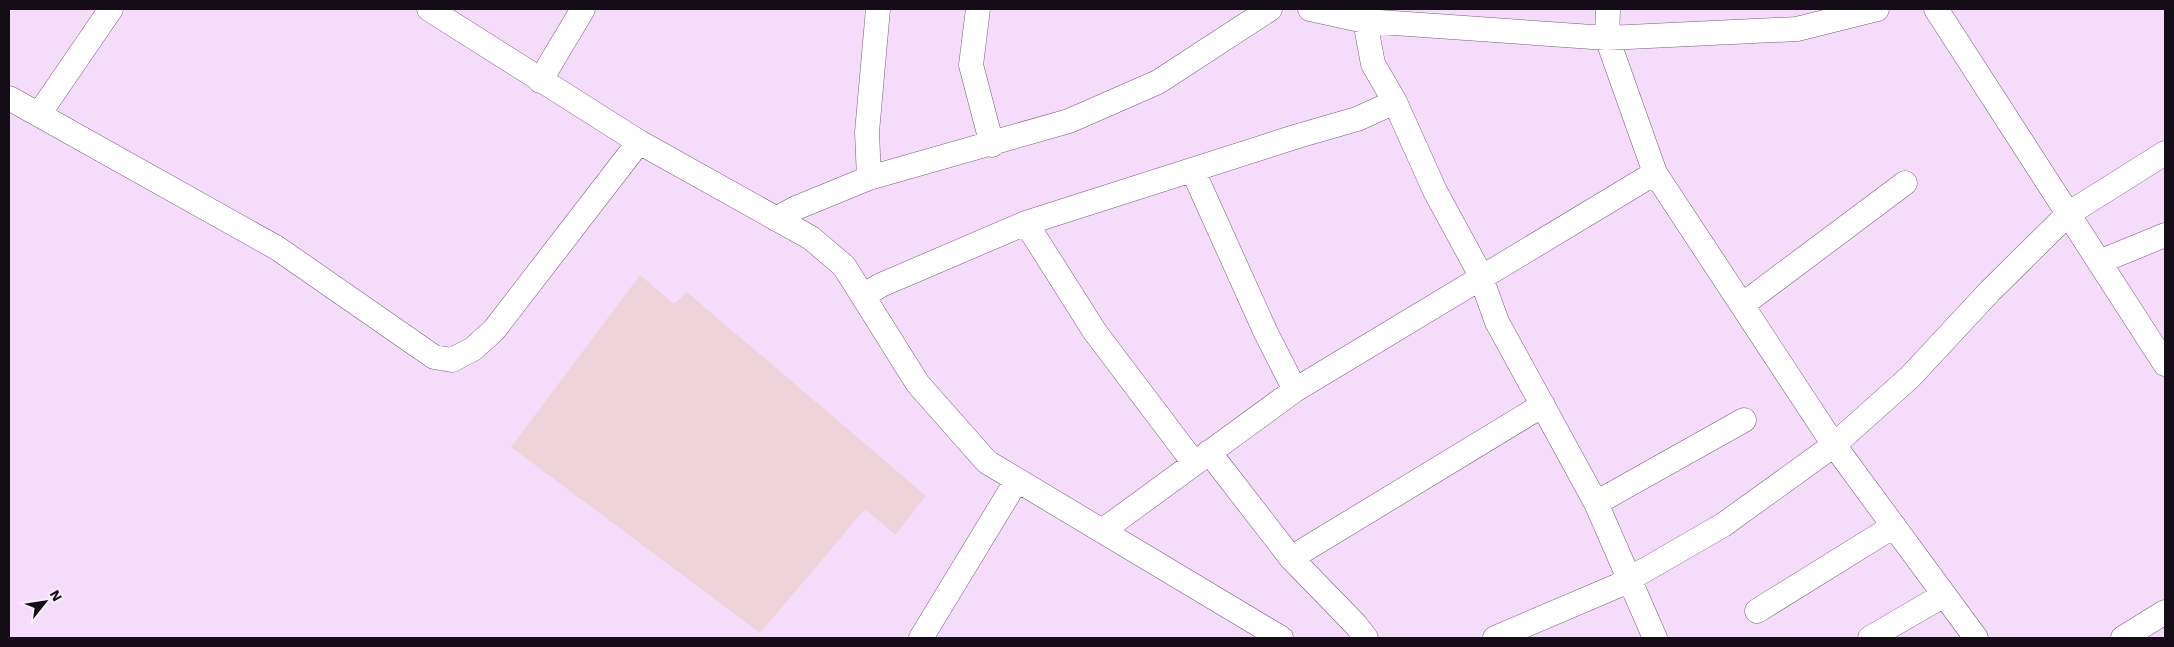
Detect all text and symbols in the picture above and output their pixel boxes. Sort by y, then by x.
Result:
north arrow [20,577,70,627]
text: N [47,587,66,604]

